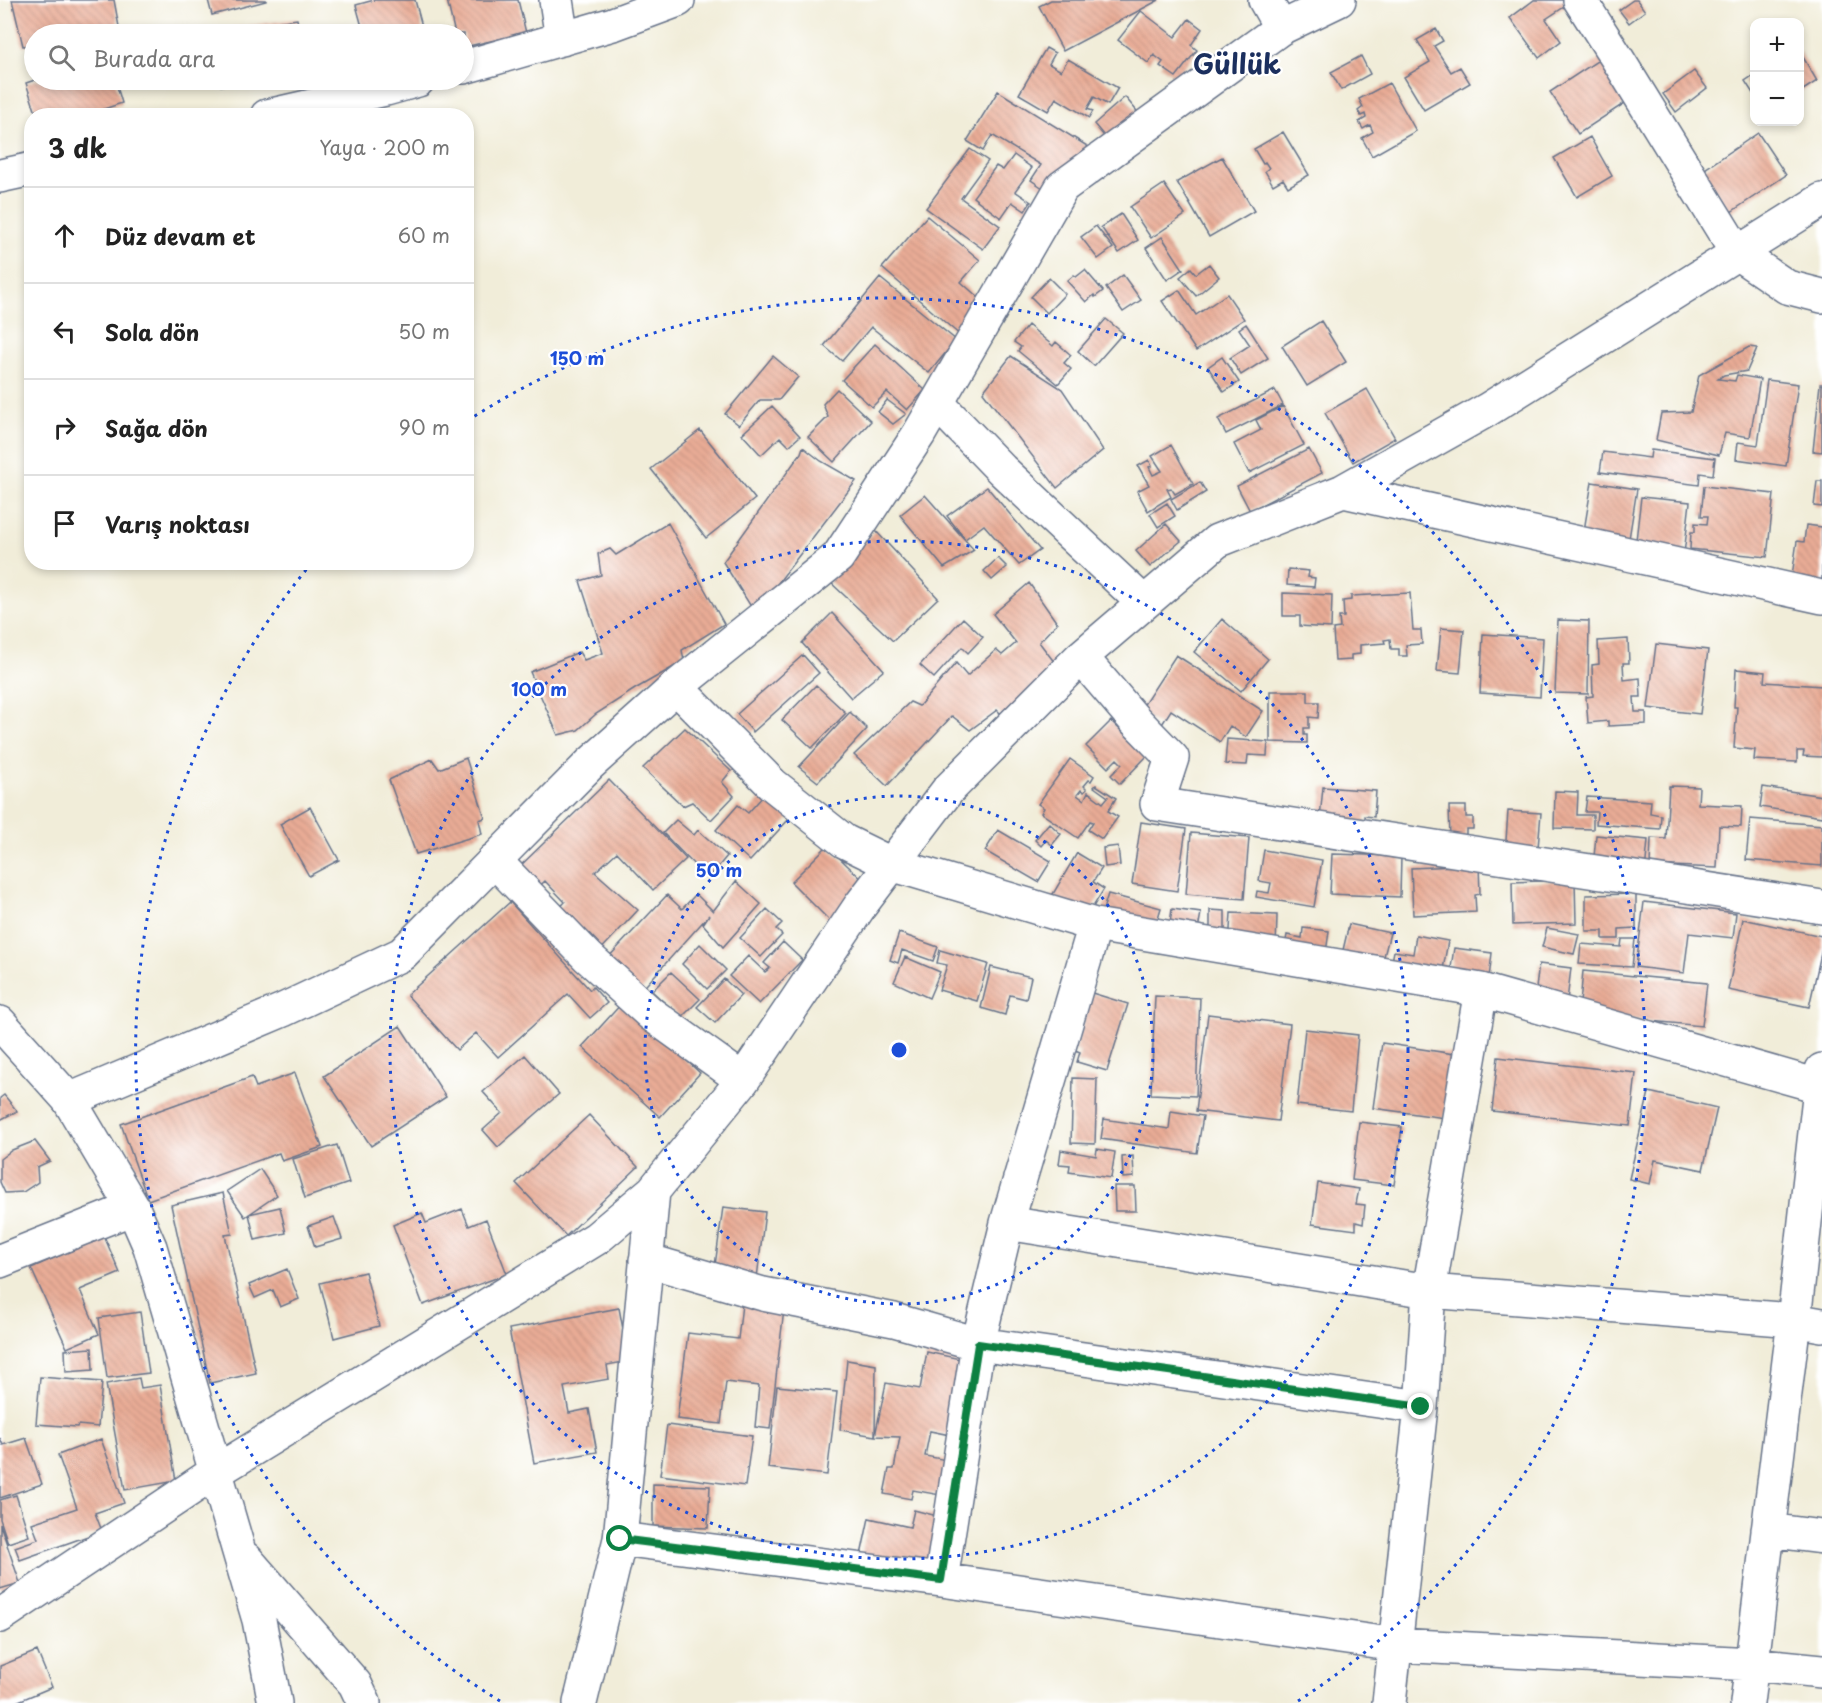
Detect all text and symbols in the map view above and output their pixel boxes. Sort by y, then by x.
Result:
map controls [1750,18,1804,126]
button: + [1750,18,1804,72]
search box [24,24,474,90]
icon: search [45,41,78,74]
text: Burada ara [93,41,215,74]
district label: Güllük [1193,42,1281,83]
button: − [1750,72,1804,126]
text: 3 dk [48,128,107,167]
text: Yaya · 200 m [319,132,450,162]
icon: ahead [48,219,81,252]
text: Düz devam et [105,219,256,252]
text: 60 m [398,220,450,250]
icon: left [48,315,81,348]
text: Sola dön [105,315,199,348]
text: 50 m [398,316,450,346]
text: 150 m [550,344,604,371]
icon: right [48,411,81,444]
text: Sağa dön [105,411,208,444]
text: 90 m [399,412,450,442]
icon: arrive [48,507,81,540]
text: Varış noktası [105,507,250,540]
text: 100 m [511,675,567,702]
text: 50 m [696,856,742,883]
centre of rings [889,1040,909,1060]
route end [1407,1393,1433,1419]
route start [606,1525,632,1551]

